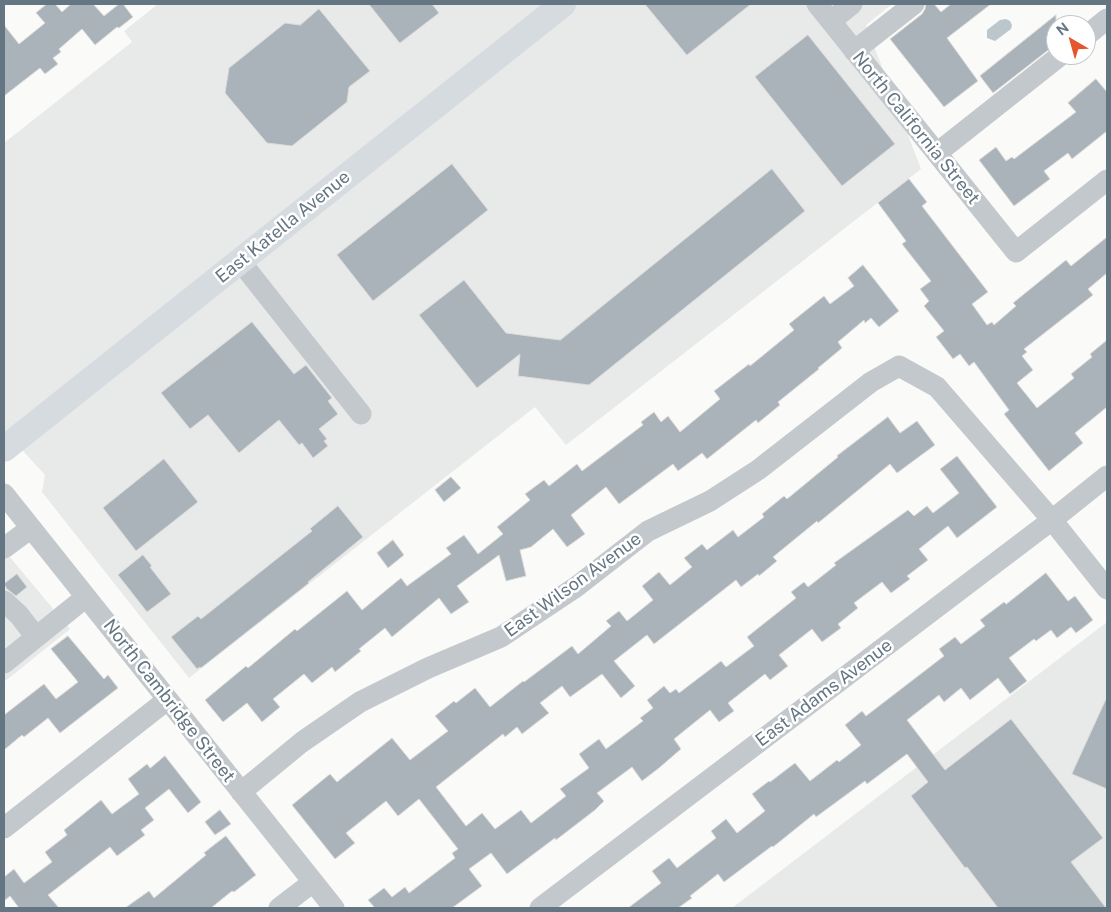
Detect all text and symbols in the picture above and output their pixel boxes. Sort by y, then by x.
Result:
north arrow [1046,15,1096,65]
text: N [1053,19,1072,39]
street label: North California Street [848,47,984,209]
street label: East Katella Avenue [211,166,355,288]
street label: East Wilson Avenue [500,528,646,642]
street label: North Cambridge Street [99,615,239,787]
street label: East Adams Avenue [752,635,896,751]

